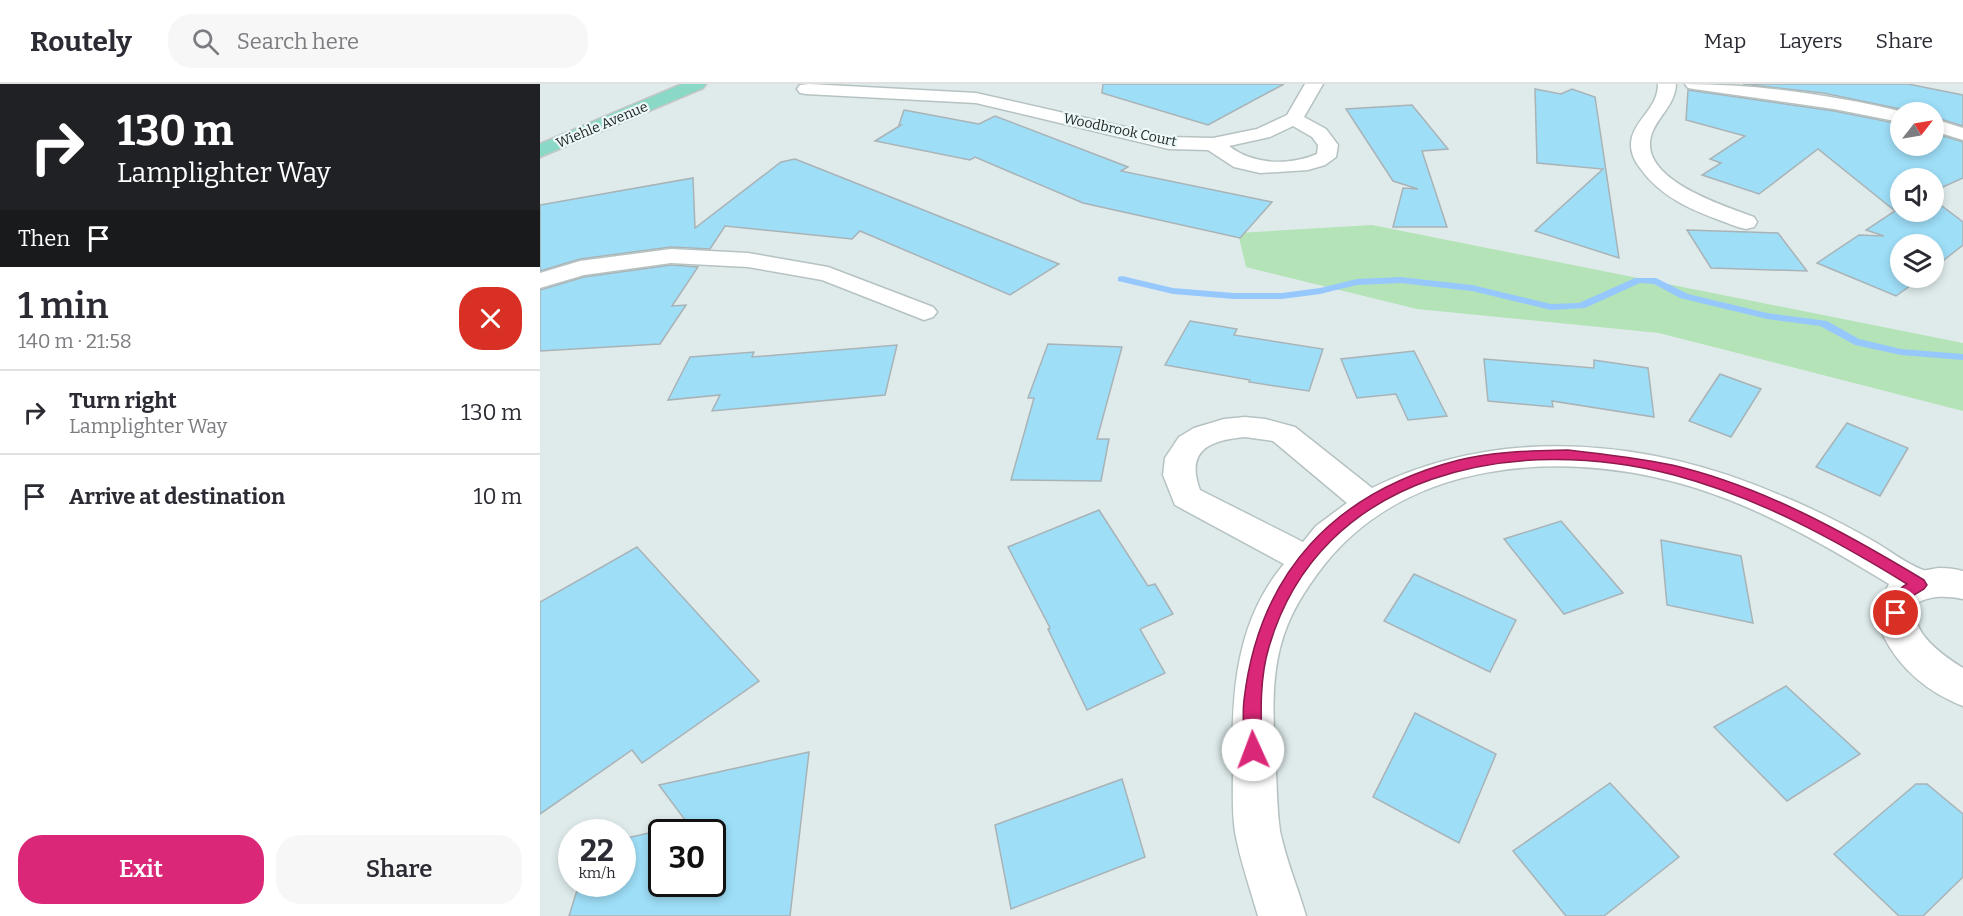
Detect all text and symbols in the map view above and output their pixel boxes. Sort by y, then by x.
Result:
search box [168,14,588,68]
text: Routely [30,25,132,58]
icon: search [189,25,222,58]
text: Search here [237,28,359,55]
text: Map [1704,28,1746,54]
text: Layers [1779,28,1843,54]
text: Share [1876,28,1933,54]
street label: Wiehle Avenue [554,98,650,152]
north arrow [1890,102,1944,156]
map controls [1890,102,1944,288]
text: 130 m [117,106,234,156]
icon: right [18,108,96,186]
street label: Woodbrook Court [1062,110,1178,150]
text: Lamplighter Way [117,157,331,189]
button: sound [1890,168,1944,222]
icon: arrive [82,222,115,255]
text: Then [18,225,70,252]
button: layers [1890,234,1944,288]
text: 1 min [18,284,109,328]
button: close [459,287,522,350]
text: 140 m · 21:58 [18,329,132,353]
text: Turn right [69,387,177,414]
icon: right [18,396,51,429]
text: 130 m [461,399,522,426]
text: Lamplighter Way [69,414,227,438]
icon: arrive [18,480,51,513]
text: Arrive at destination [69,483,285,510]
text: 10 m [474,483,522,510]
pin [1870,587,1921,638]
icon: arrive [1879,596,1912,629]
position arrow [1221,718,1285,782]
speed limit sign: 30 [648,819,726,897]
text: 22 [580,833,614,869]
button: Exit [18,835,264,904]
button: Share [276,835,522,904]
text: km/h [578,864,616,882]

